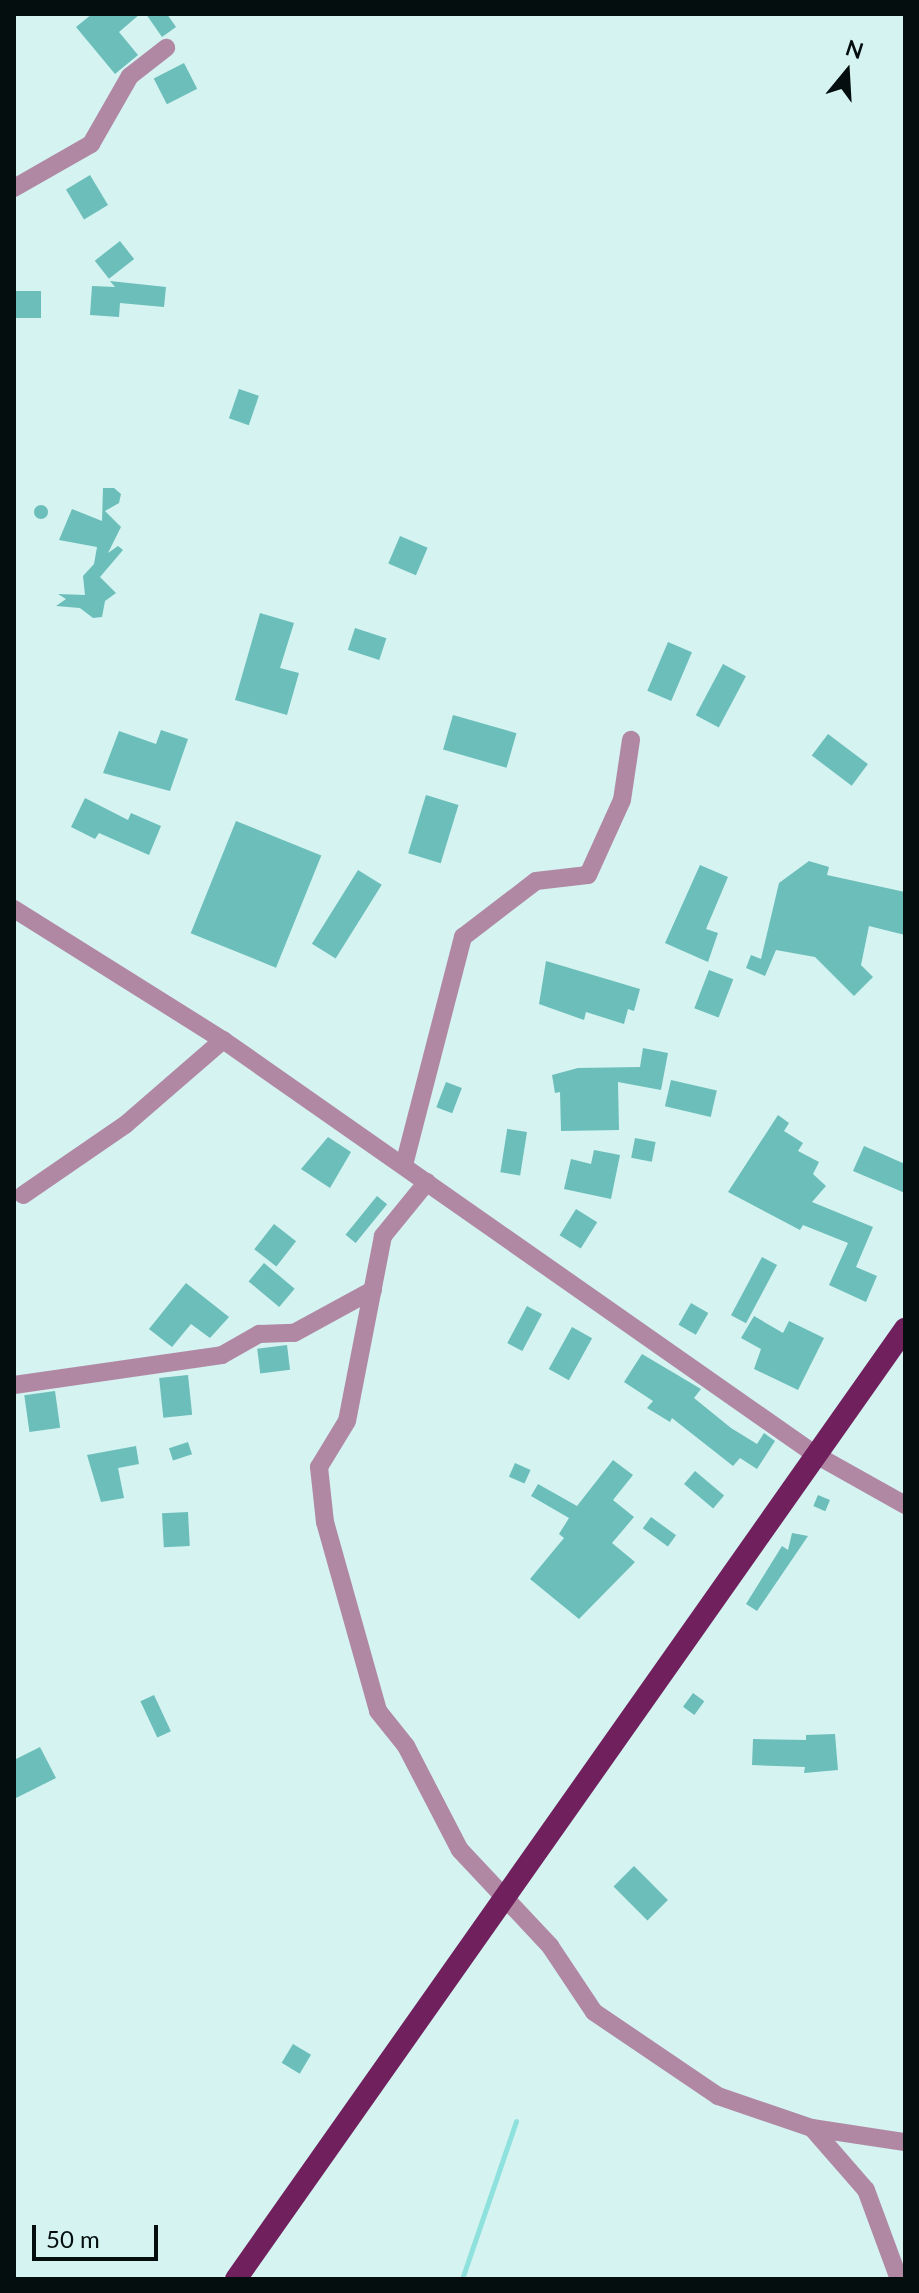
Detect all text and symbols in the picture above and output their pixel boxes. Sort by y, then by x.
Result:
north arrow [807,32,887,112]
text: N [842,33,867,64]
scale bar [36,2209,162,2259]
text: 50 m [46,2224,100,2253]

